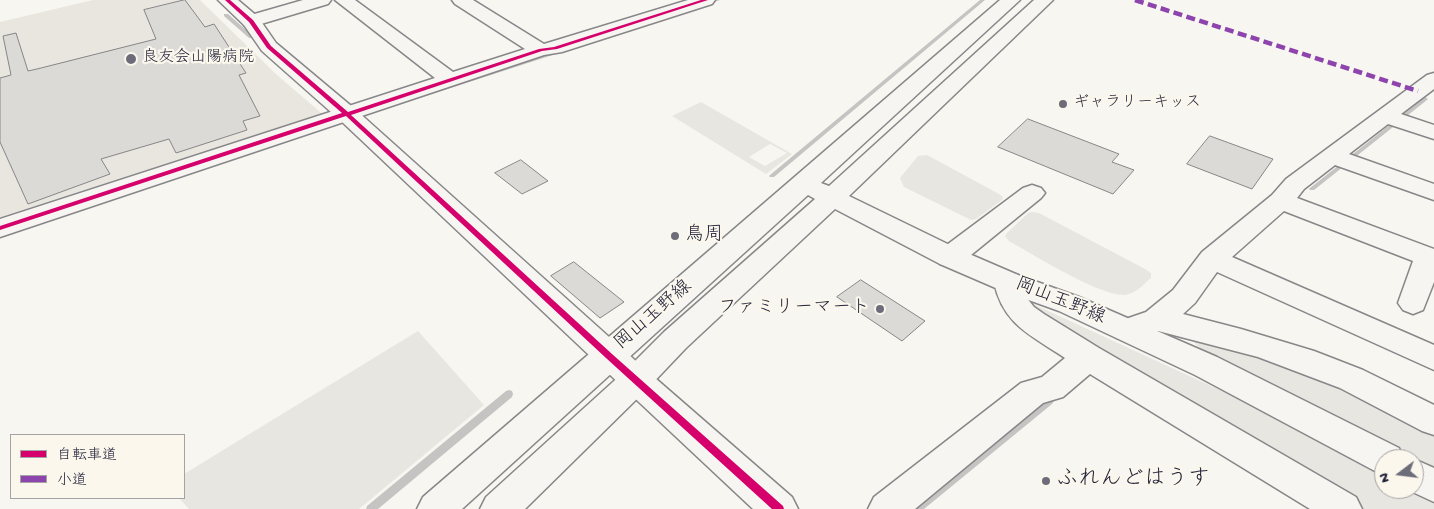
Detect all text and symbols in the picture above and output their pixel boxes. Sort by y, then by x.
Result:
place label: 良友会山陽病院 [142,49,254,69]
marker: 良友会山陽病院 [124,52,138,66]
place label: ギャラリーキッス [1073,94,1201,114]
marker: ギャラリーキッス [1057,98,1069,110]
place label: 鳥周 [685,225,723,247]
marker: 鳥周 [669,230,681,242]
street label: 岡山玉野線 [1012,274,1108,330]
street label: 岡山玉野線 [611,276,697,356]
place label: ファミリーマート [718,298,870,320]
marker: ファミリーマート [874,303,886,315]
legend [10,434,185,499]
text: 自転車道 [57,447,117,465]
north arrow [1374,449,1424,499]
place label: ふれんどはうす [1056,468,1210,494]
text: N [1376,471,1394,484]
text: 小道 [57,472,87,490]
marker: ふれんどはうす [1040,475,1052,487]

